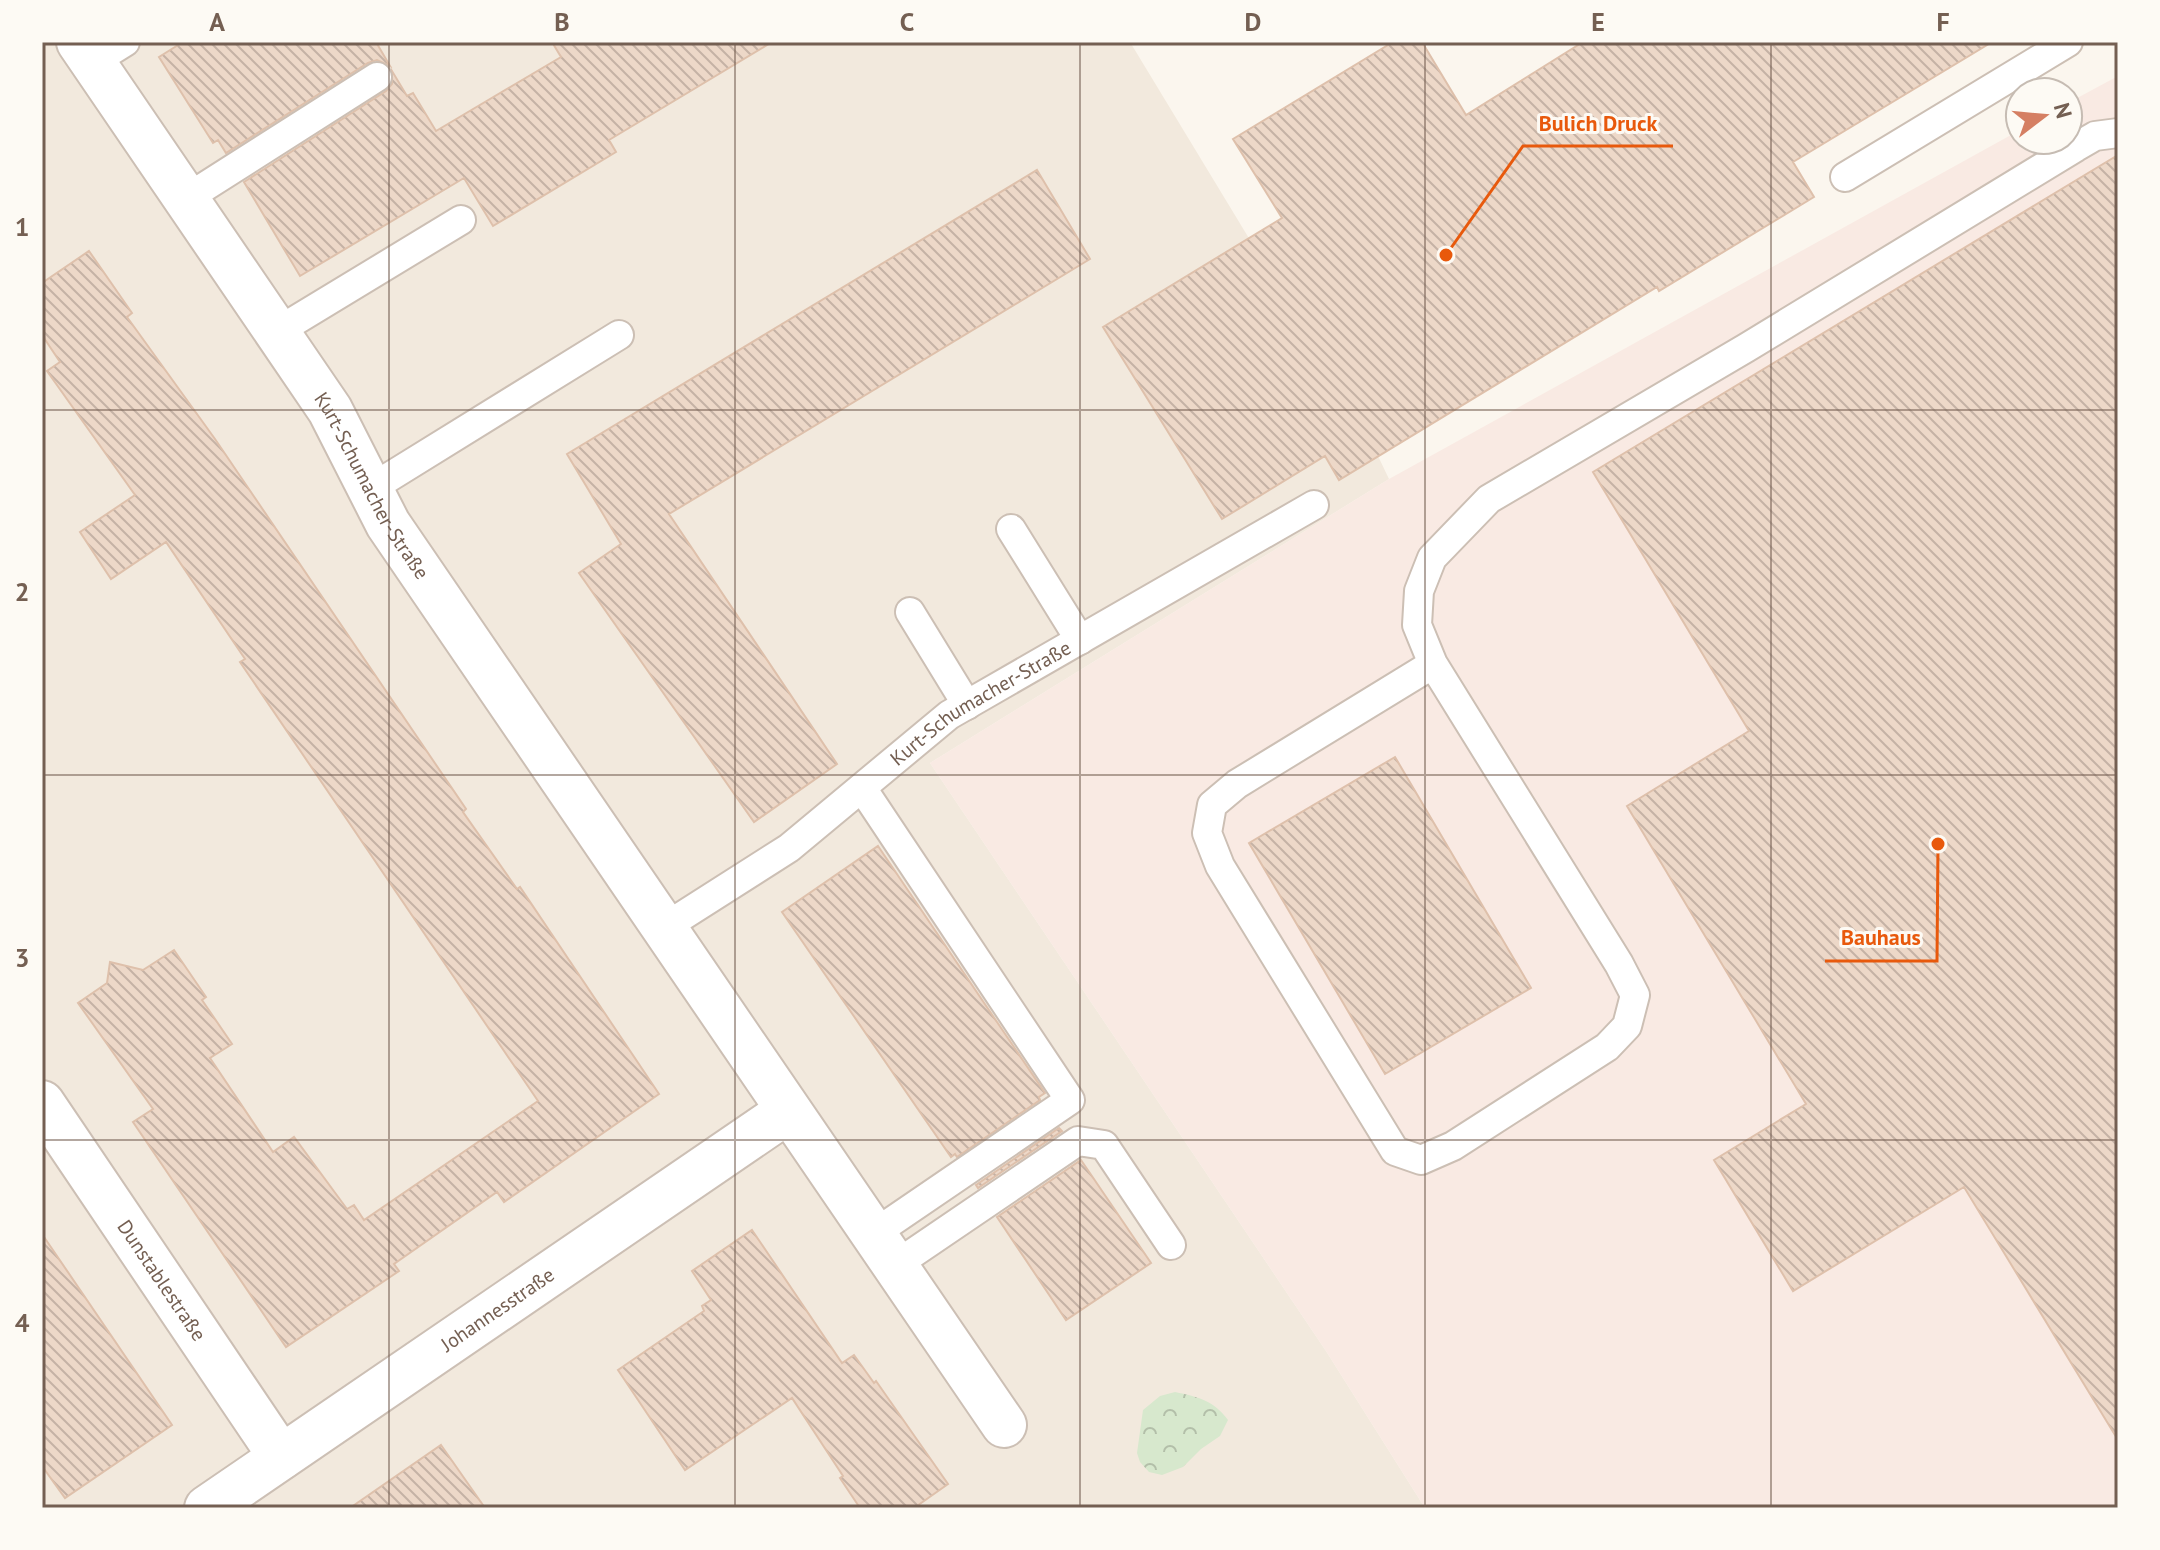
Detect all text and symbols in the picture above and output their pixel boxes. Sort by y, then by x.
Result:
text: A [209,5,225,38]
text: B [554,5,570,38]
text: C [900,5,914,38]
text: D [1245,5,1261,38]
text: E [1591,5,1605,38]
text: F [1936,5,1950,38]
north arrow [2004,76,2084,156]
callout: Bulich Druck [1523,100,1673,146]
text: N [2048,100,2079,121]
text: Bulich Druck [1539,109,1657,137]
text: 1 [15,210,29,243]
street label: Kurt-Schumacher-Straße [309,387,435,584]
text: 2 [15,575,29,608]
street label: Kurt-Schumacher-Straße [885,635,1075,771]
callout: Bauhaus [1825,915,1937,961]
text: Bauhaus [1841,923,1921,951]
text: 3 [15,941,29,974]
street label: Dunstablestraße [112,1215,212,1346]
street label: Johannesstraße [435,1261,559,1358]
text: 4 [15,1306,30,1339]

